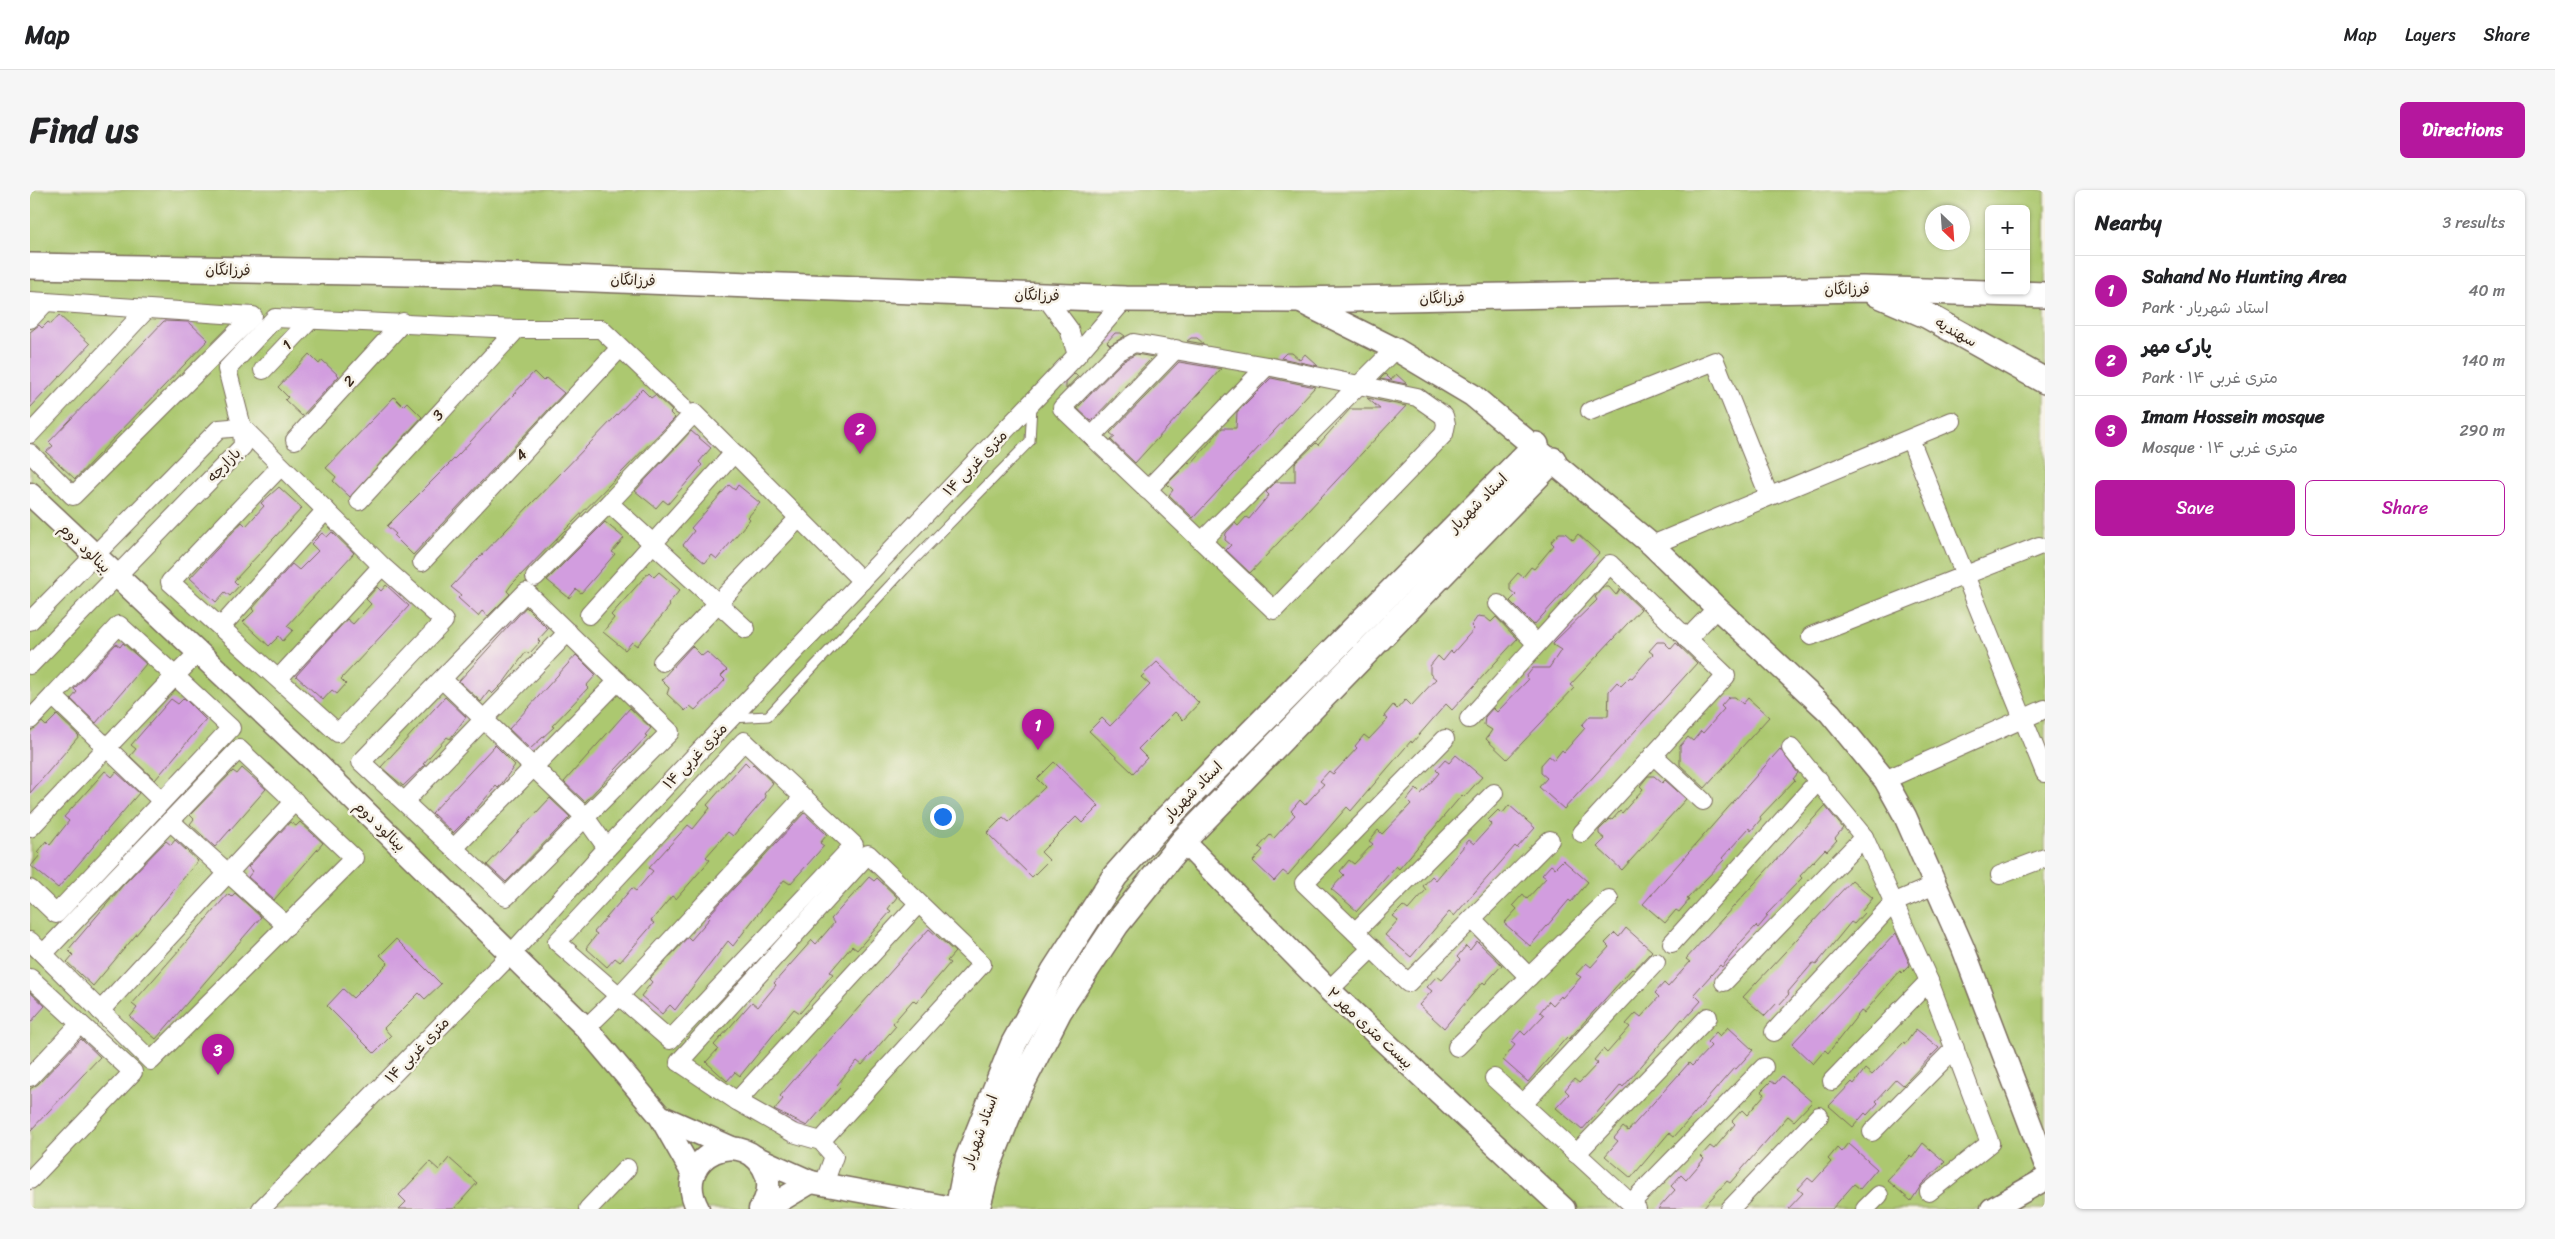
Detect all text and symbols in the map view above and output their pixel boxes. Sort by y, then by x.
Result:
text: Map [25,14,69,56]
text: Map [2344,19,2377,51]
text: Layers [2405,19,2456,51]
text: Share [2484,19,2530,51]
text: Find us [30,99,138,161]
button: Directions [2400,102,2525,158]
text: Nearby [2095,204,2161,242]
north arrow [1925,205,1970,250]
map controls [1985,205,2030,295]
button: + [1985,205,2030,250]
text: 3 results [2442,208,2505,237]
button: − [1985,250,2030,295]
street label: فرزانگان [205,257,251,283]
text: Sahand No Hunting Area [2142,260,2347,293]
street label: فرزانگان [610,266,656,294]
street label: فرزانگان [1824,276,1870,302]
text: 1 [2108,276,2114,305]
text: 40 m [2468,276,2505,305]
street label: فرزانگان [1014,281,1060,309]
street label: فرزانگان [1419,285,1465,311]
text: Park · استاد شهریار [2142,293,2269,322]
street label: سهندیه [1930,310,1982,354]
text: پارک مهر [2142,330,2212,363]
street label: 1 [275,334,299,356]
text: 2 [2106,346,2116,375]
text: 140 m [2462,346,2505,375]
text: Park · ۱۴ متری غربی [2142,363,2278,392]
street label: 2 [337,369,362,393]
text: Imam Hossein mosque [2142,400,2325,433]
street label: 3 [426,403,450,427]
pin: 2 [844,413,876,454]
text: 3 [2107,416,2115,445]
text: 290 m [2459,416,2505,445]
street label: ۱۴ متری غربی [936,423,1014,503]
text: Mosque · ۱۴ متری غربی [2142,433,2298,462]
street label: بازارچه [201,441,247,489]
street label: 4 [508,443,534,467]
street label: استاد شهریار [1441,467,1514,540]
button: Save [2095,480,2295,536]
button: Share [2305,480,2505,536]
street label: بینالود دوم [53,516,117,580]
pin: 1 [1022,709,1054,750]
street label: ۱۴ متری غربی [656,716,734,796]
street label: استاد شهریار [1156,755,1229,828]
street label: بینالود دوم [348,794,412,858]
your location [930,804,956,830]
street label: بیست متری مهر ۲ [1321,981,1419,1075]
street label: ۱۴ متری غربی [378,1010,456,1090]
pin: 3 [202,1034,234,1075]
street label: استاد شهریار [954,1091,1005,1172]

